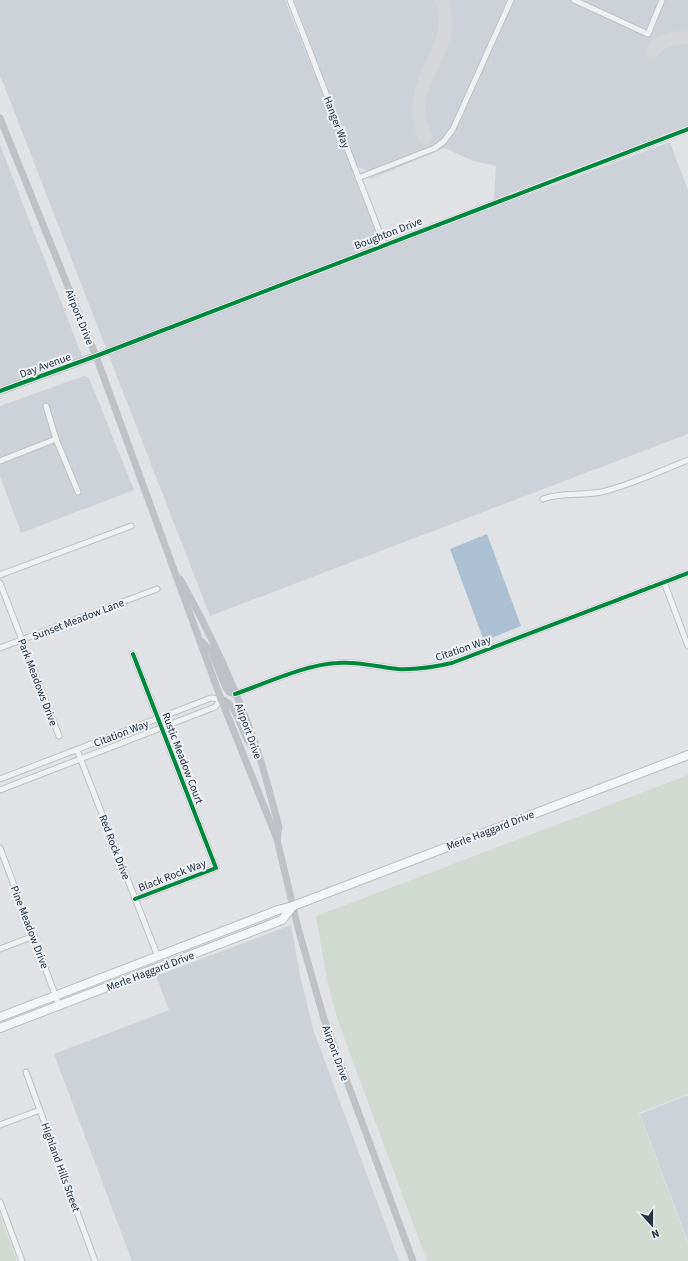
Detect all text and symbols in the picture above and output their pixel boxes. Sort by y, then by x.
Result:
street label: Hanger Way [320,94,353,150]
street label: Boughton Drive [352,213,425,253]
street label: Airport Drive [62,287,98,347]
street label: Day Avenue [17,349,73,382]
street label: Sunset Meadow Lane [30,595,127,644]
street label: Citation Way [433,632,493,665]
street label: Park Meadows Drive [14,636,61,728]
street label: Airport Drive [232,701,266,762]
street label: Rustic Meadow Court [158,710,207,806]
street label: Citation Way [92,716,151,751]
street label: Merle Haggard Drive [444,807,537,854]
street label: Red Rock Drive [95,813,134,882]
street label: Black Rock Way [136,856,208,895]
street label: Pine Meadow Drive [7,884,52,971]
street label: Merle Haggard Drive [104,948,197,995]
street label: Airport Drive [319,1023,353,1084]
street label: Highland Hills Street [37,1120,84,1214]
north arrow [632,1205,672,1245]
text: N [649,1226,662,1242]

